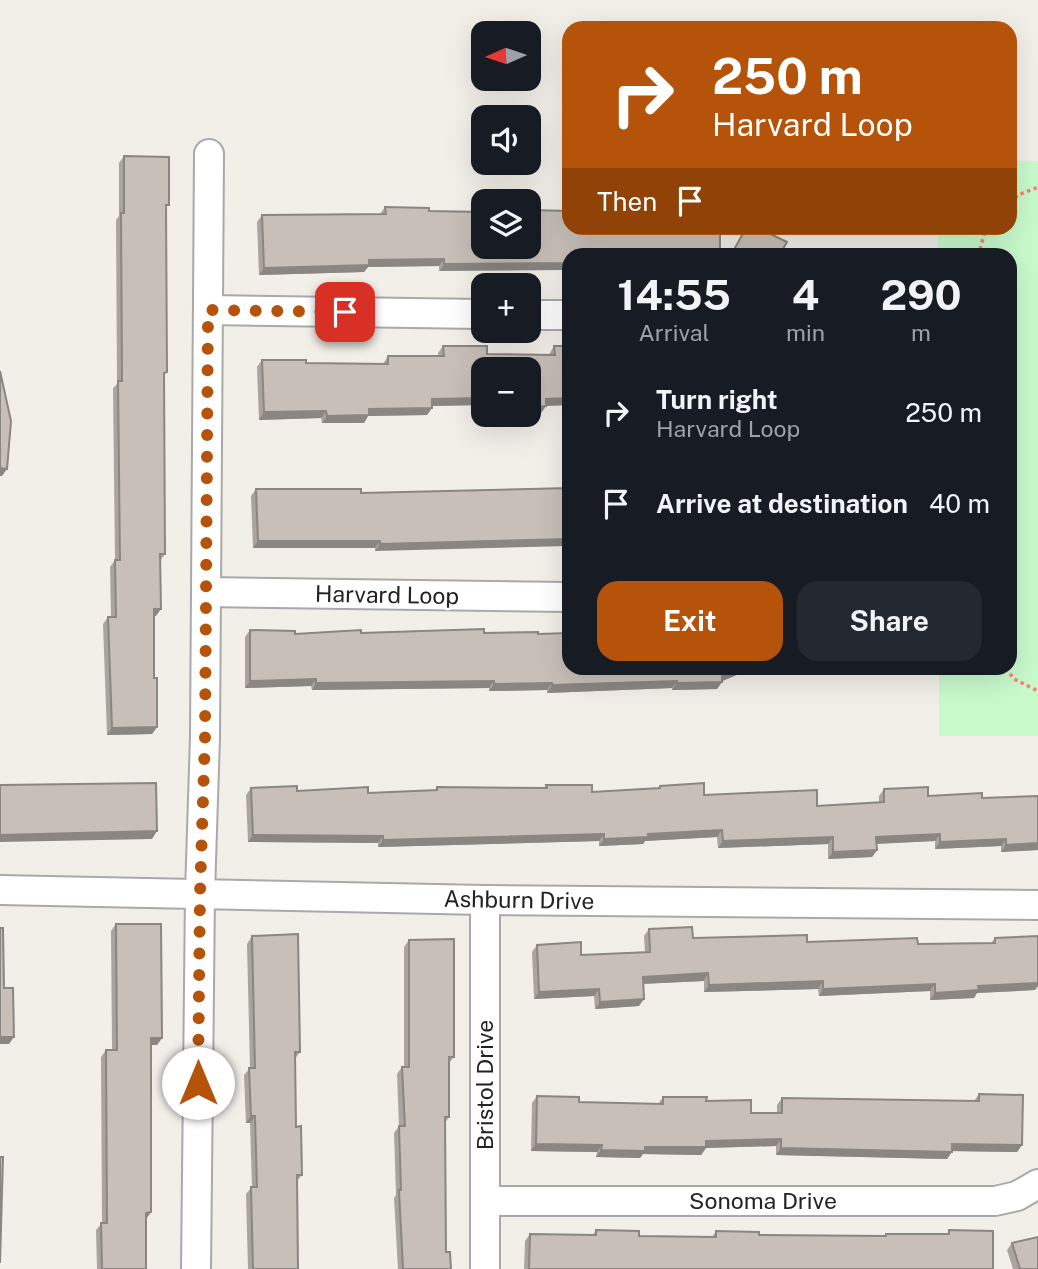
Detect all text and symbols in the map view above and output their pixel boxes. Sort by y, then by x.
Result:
north arrow [471,21,541,91]
map controls [471,21,541,427]
text: 250 m [712,47,863,105]
icon: right [597,49,688,140]
button: sound [471,105,541,175]
text: Harvard Loop [712,106,913,143]
icon: arrive [671,182,709,220]
text: Then [597,186,657,217]
button: layers [471,189,541,259]
text: 14:55 [617,270,731,319]
text: 4 [792,270,819,319]
text: 290 [880,270,962,319]
button: + [471,273,541,343]
pin [315,282,375,342]
icon: arrive [326,293,364,331]
text: Arrival [639,319,710,346]
text: min [786,319,825,346]
text: m [911,319,931,346]
button: − [471,357,541,427]
text: Turn right [656,384,778,415]
icon: right [597,394,635,432]
text: 250 m [905,397,982,428]
text: Harvard Loop [656,415,800,442]
icon: arrive [597,485,635,523]
text: Arrive at destination [656,488,908,519]
text: 40 m [929,488,990,519]
street label: Harvard Loop [315,580,459,609]
button: Exit [597,581,783,661]
button: Share [797,581,982,661]
street label: Ashburn Drive [443,885,595,914]
street label: Bristol Drive [471,1020,498,1150]
position arrow [161,1046,235,1120]
street label: Sonoma Drive [689,1187,837,1214]

